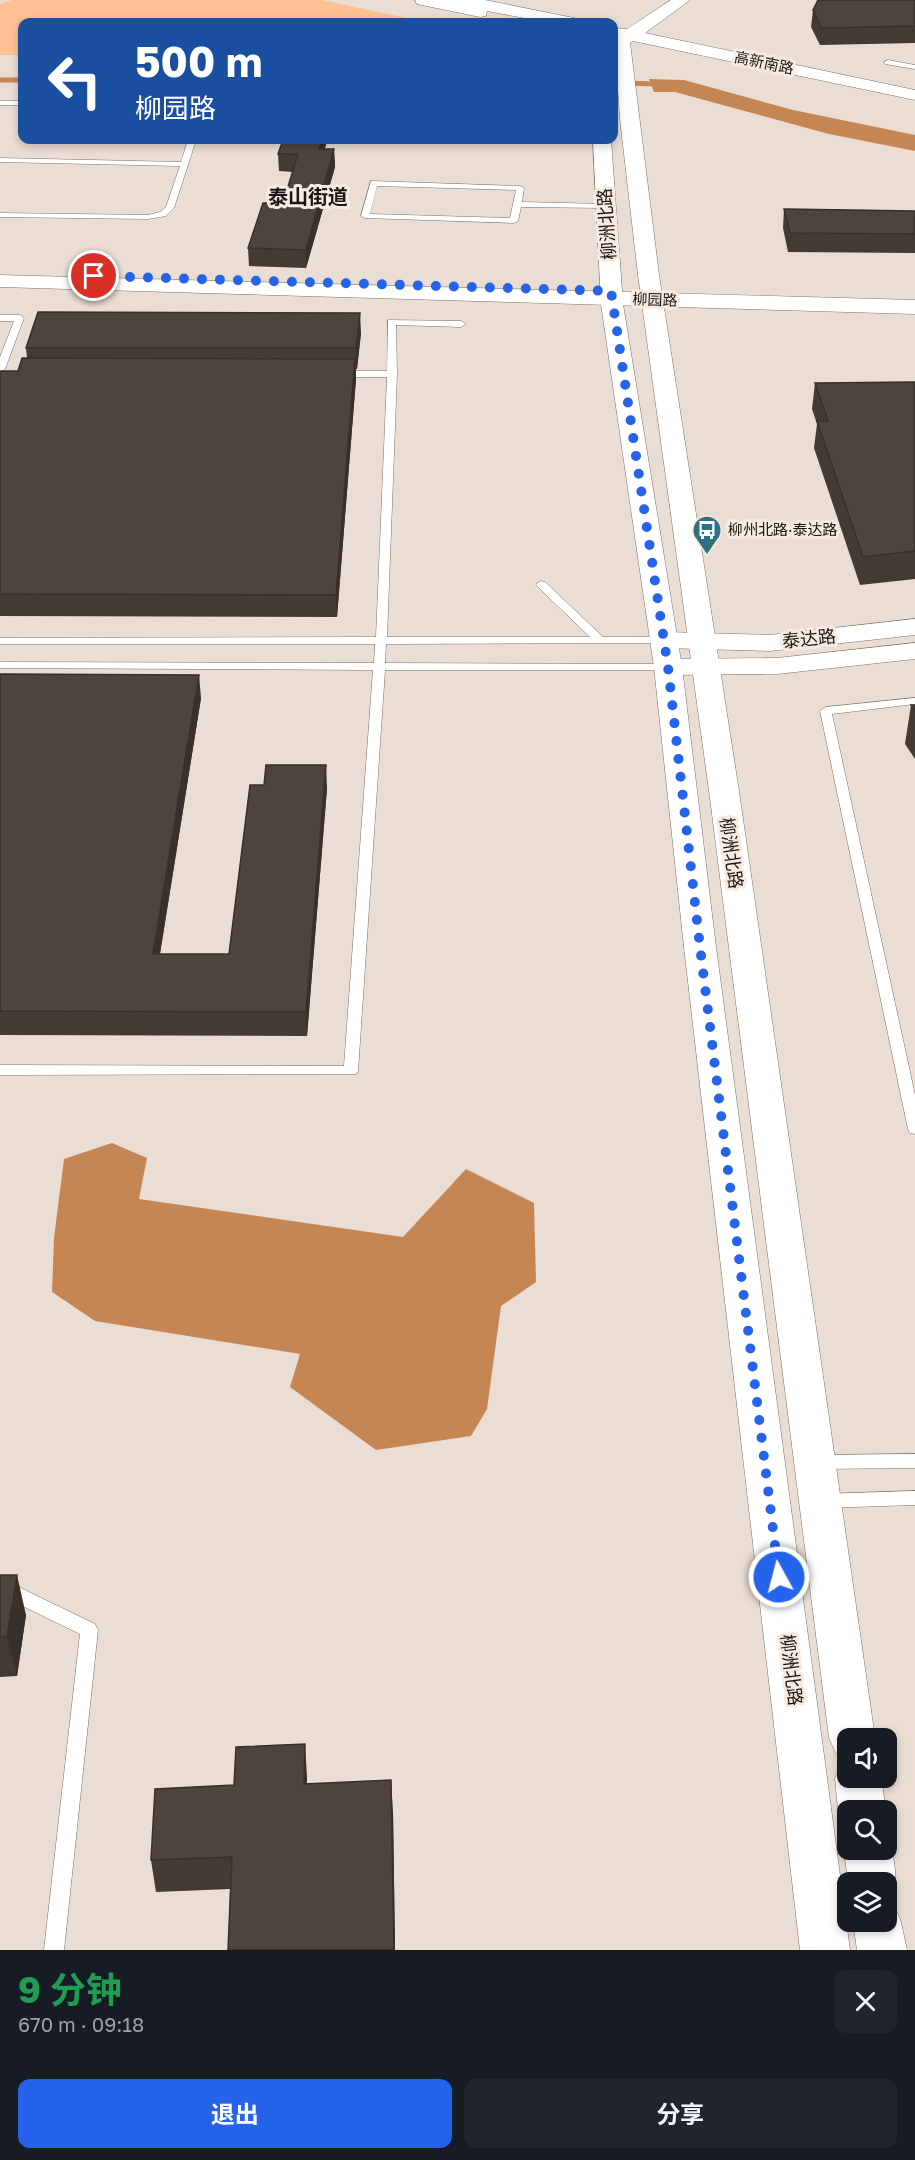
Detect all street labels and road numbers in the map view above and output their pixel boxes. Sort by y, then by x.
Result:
street label: 高新南路 [733,47,795,77]
street label: 柳洲北路 [593,187,619,261]
street label: 柳园路 [632,289,678,309]
street label: 泰达路 [781,624,837,652]
street label: 柳洲北路 [716,816,748,890]
street label: 柳洲北路 [777,1633,807,1707]

